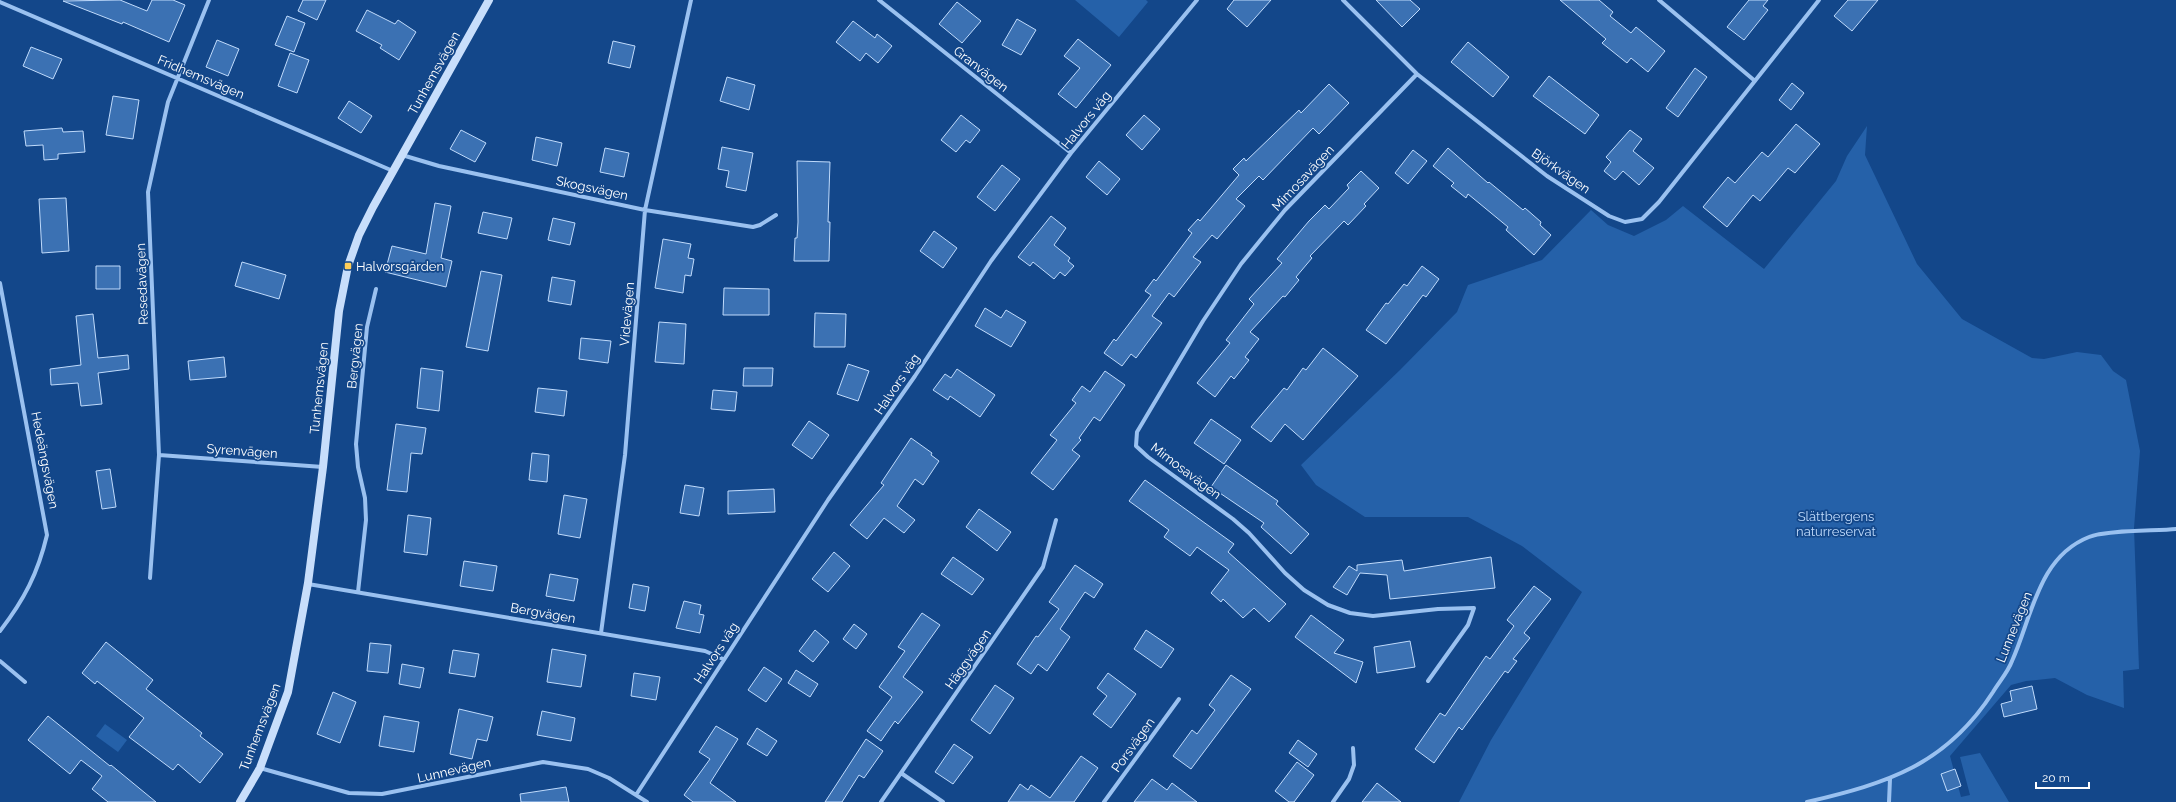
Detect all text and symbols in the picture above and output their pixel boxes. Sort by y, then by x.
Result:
street label: Tunhemsvägen [405,29,463,117]
street label: Granvägen [951,43,1011,95]
street label: Fridhemsvägen [155,52,247,102]
street label: Halvors väg [1058,88,1114,152]
street label: Mimosavägen [1269,142,1337,214]
street label: Björkvägen [1529,145,1593,197]
street label: Skogsvägen [555,173,629,203]
street label: Resedavägen [133,243,151,325]
place label: Halvorsgården [356,259,444,274]
marker: Halvorsgården [343,261,353,271]
street label: Videvägen [617,281,637,347]
street label: Bergvägen [344,322,366,390]
street label: Tunhemsvägen [307,341,331,435]
street label: Halvors väg [871,351,923,417]
street label: Hedeängsvägen [28,410,62,510]
street label: Mimosavägen [1148,440,1224,502]
street label: Syrenvägen [206,441,278,461]
park label: Slättbergens naturreservat [1796,509,1877,539]
street label: Lunnevägen [1993,589,2035,665]
street label: Bergvägen [509,600,577,626]
street label: Halvors väg [691,620,741,686]
street label: Häggvägen [942,626,994,692]
street label: Tunhemsvägen [236,681,284,773]
street label: Porsvägen [1108,715,1158,775]
street label: Lunnevägen [416,754,492,786]
scale bar [2036,764,2089,790]
text: 20 m [2042,771,2070,785]

